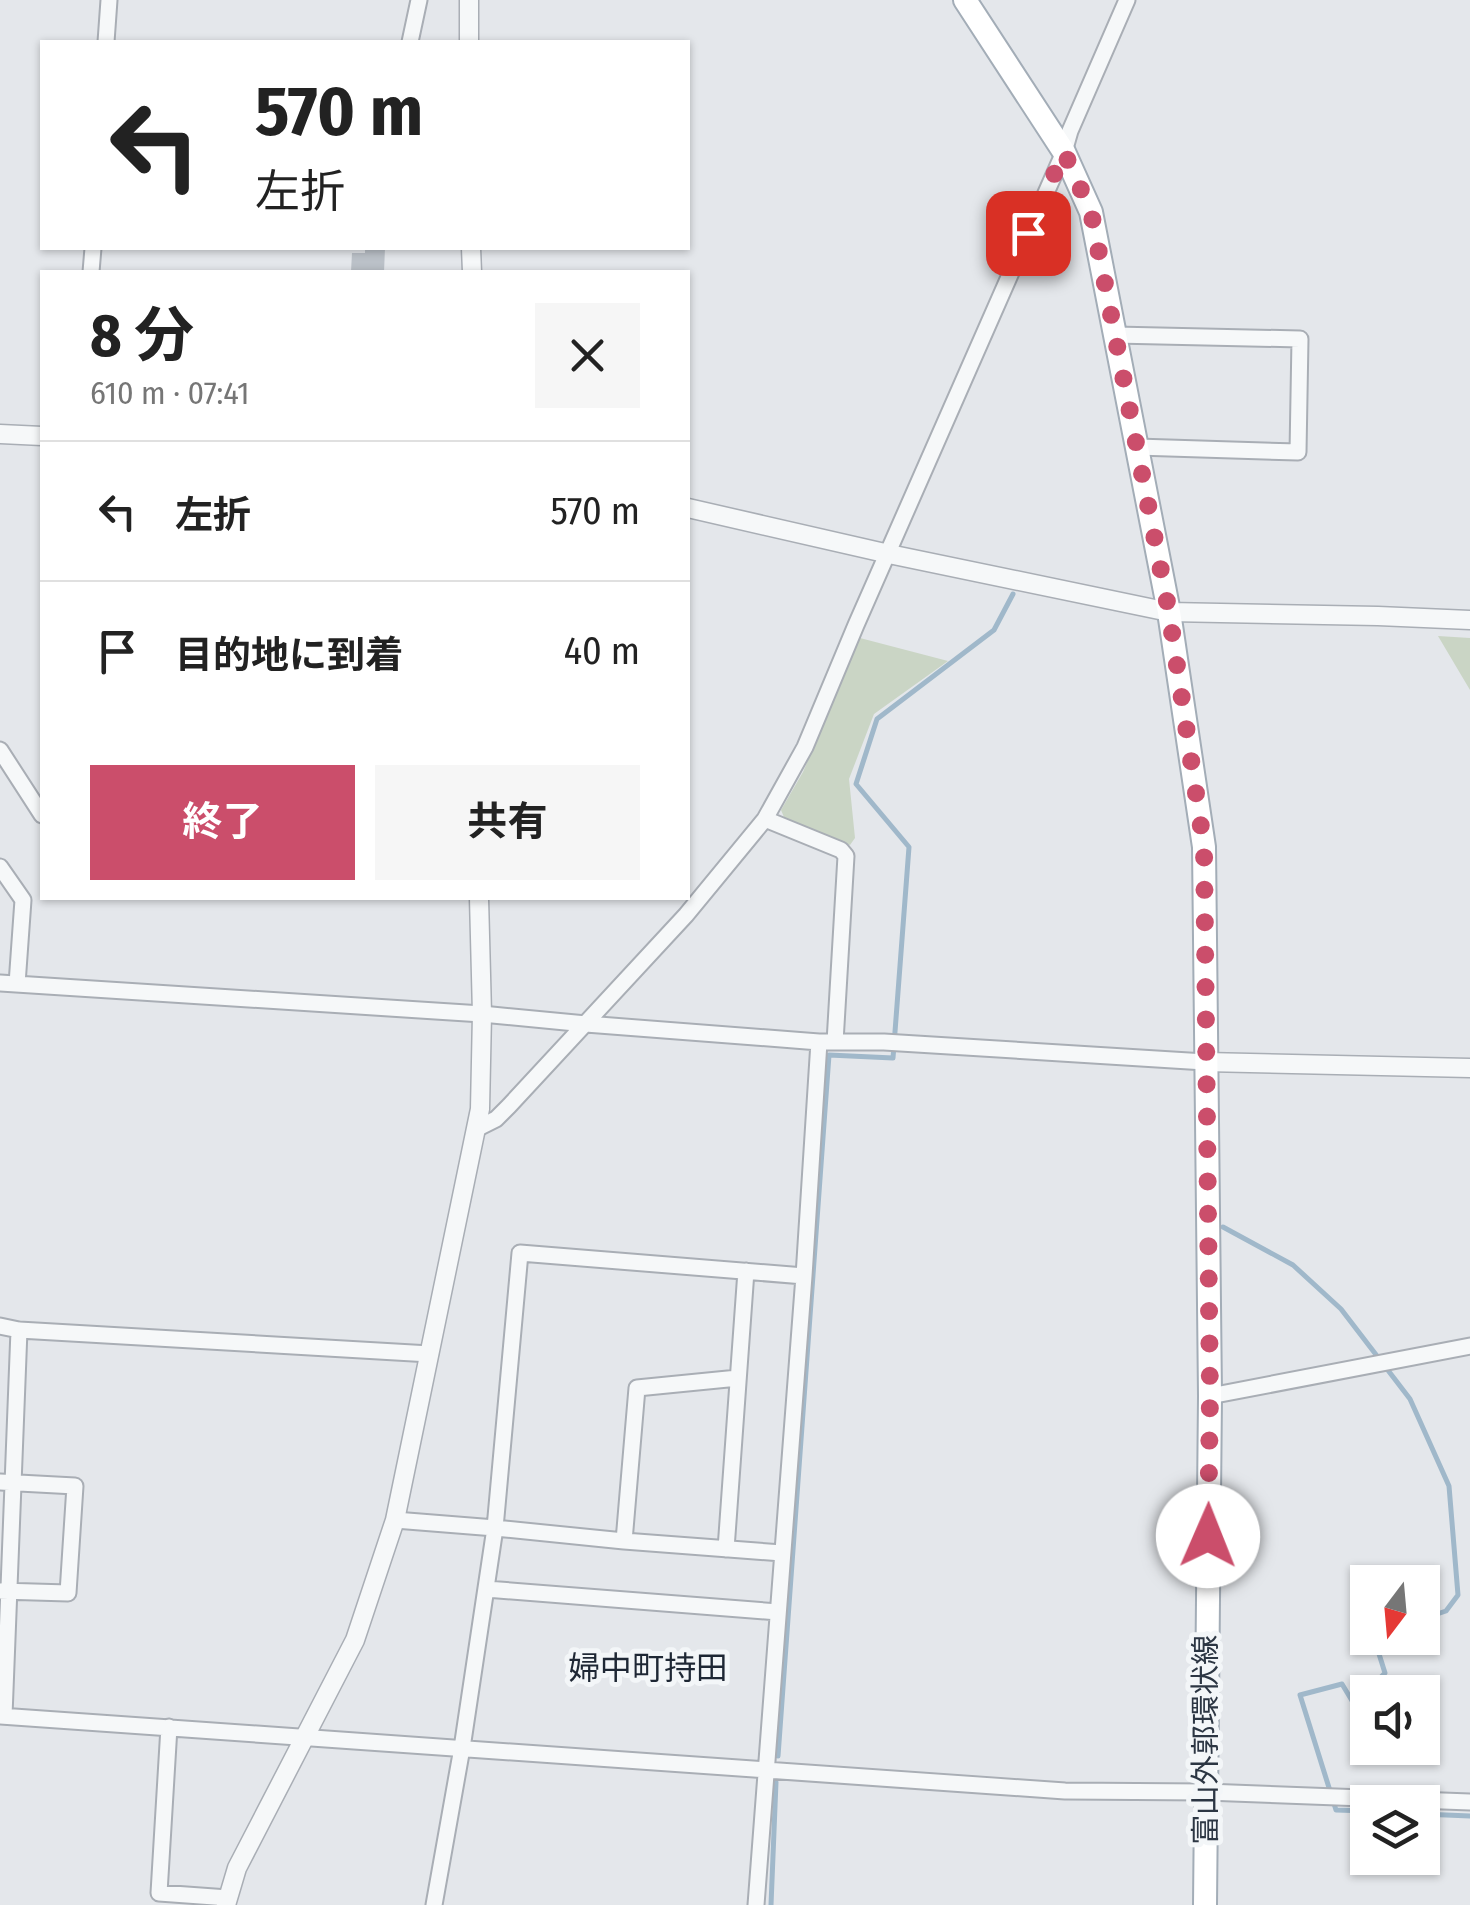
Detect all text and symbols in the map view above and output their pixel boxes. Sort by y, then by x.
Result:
text: 570 m [255,70,423,154]
icon: left [90,80,220,210]
text: 左折 [255,165,345,219]
pin [986,191,1071,276]
icon: arrive [1001,206,1056,261]
text: 8 分 [90,300,194,372]
button: close [535,303,640,408]
text: 610 m · 07:41 [90,374,249,412]
icon: left [90,484,145,539]
text: 570 m [550,488,640,534]
text: 左折 [175,492,251,538]
icon: arrive [90,624,145,679]
text: 40 m [564,628,640,674]
text: 目的地に到着 [175,632,403,678]
button: 終了 [90,765,355,880]
button: 共有 [375,765,640,880]
position arrow [1156,1484,1260,1588]
north arrow [1350,1565,1440,1655]
map controls [1350,1565,1440,1875]
street label: 富山外郭環状線 [1188,1635,1224,1845]
district label: 婦中町持田 [568,1649,728,1687]
button: sound [1350,1675,1440,1765]
button: layers [1350,1785,1440,1875]

